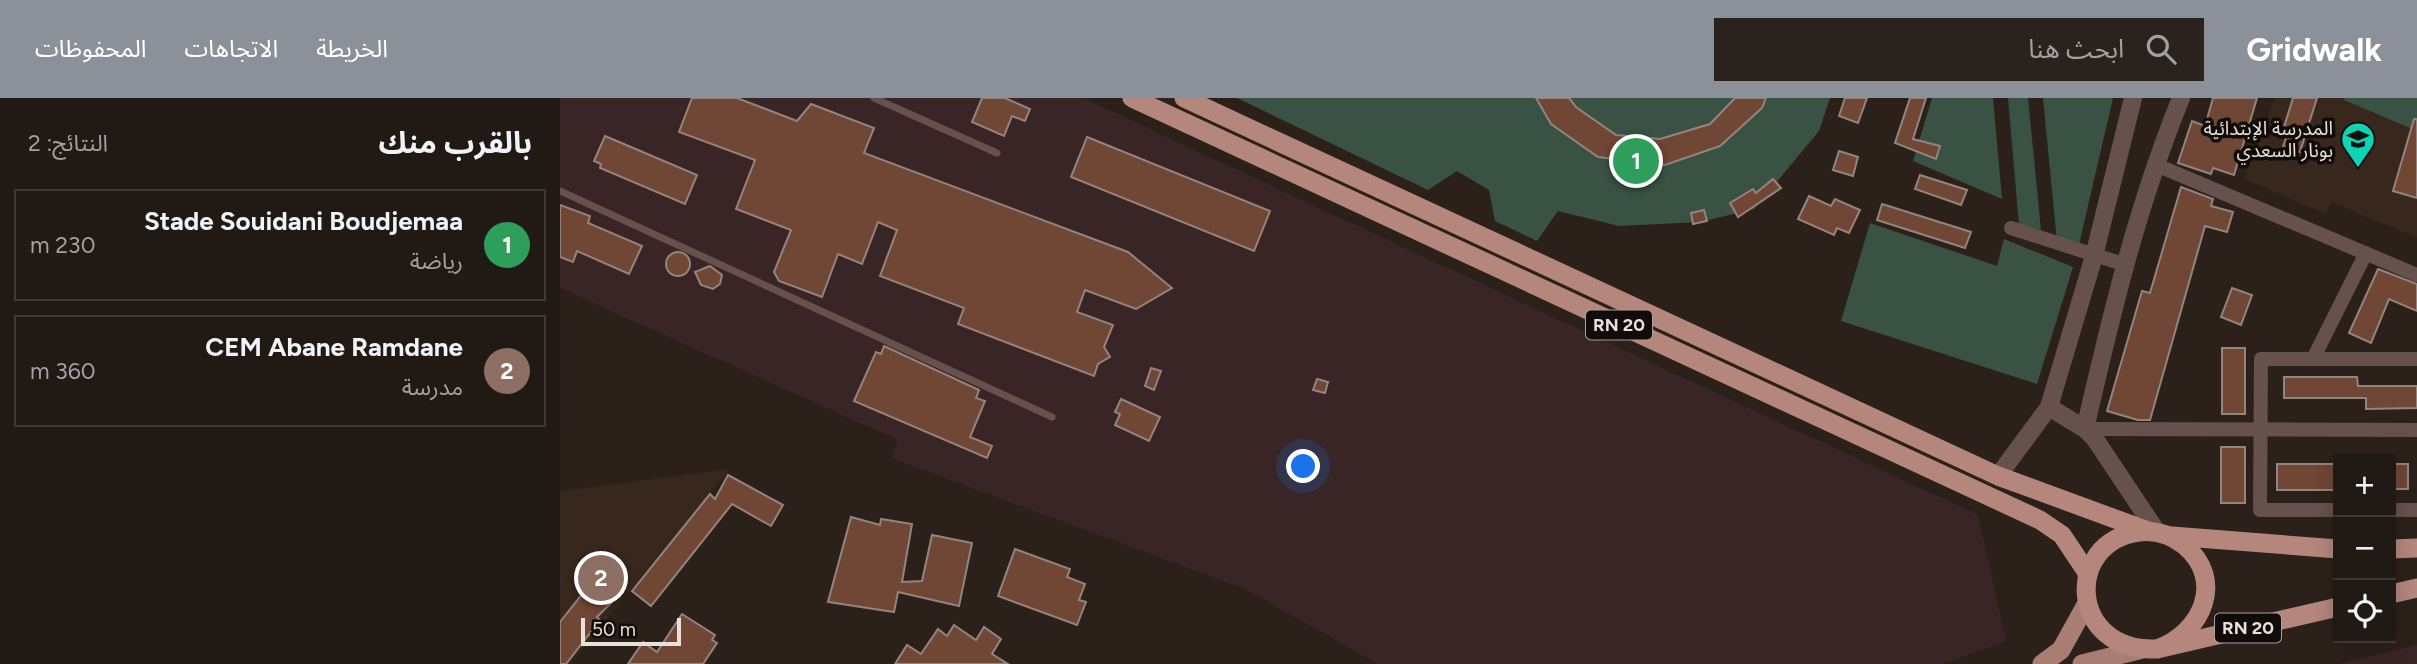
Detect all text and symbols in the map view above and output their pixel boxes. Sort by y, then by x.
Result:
search box [1714,18,2204,81]
icon: search [2142,30,2180,68]
text: Gridwalk [2246,30,2382,69]
text: ابحث هنا [2028,33,2124,65]
text: المحفوظات [35,34,146,63]
text: الاتجاهات [184,34,278,63]
text: الخريطة [316,34,388,63]
place label: المدرسة الإبتدائية بونار السعدي [2203,117,2333,165]
school or university icon: المدرسة الإبتدائية بونار السعدي [2339,120,2377,169]
text: بالقرب منك [379,124,532,161]
text: النتائج: 2 [28,129,108,157]
pin: 1 [1613,135,1659,187]
text: Stade Souidani Boudjemaa [144,205,463,237]
text: 230 m [30,231,95,259]
text: 1 [502,231,512,259]
text: رياضة [410,247,463,275]
road number: RN 20 [1586,310,1652,340]
text: CEM Abane Ramdane [205,331,463,363]
text: 360 m [30,357,96,385]
text: 2 [500,357,514,385]
text: مدرسة [402,373,463,401]
your location [1286,449,1320,483]
map controls [2333,454,2396,643]
button: + [2333,454,2396,517]
button: − [2333,517,2396,580]
pin: 2 [578,552,624,604]
button: locate [2333,580,2396,643]
road number: RN 20 [2215,614,2281,642]
scale bar [581,615,681,647]
text: 50 m [592,618,636,641]

